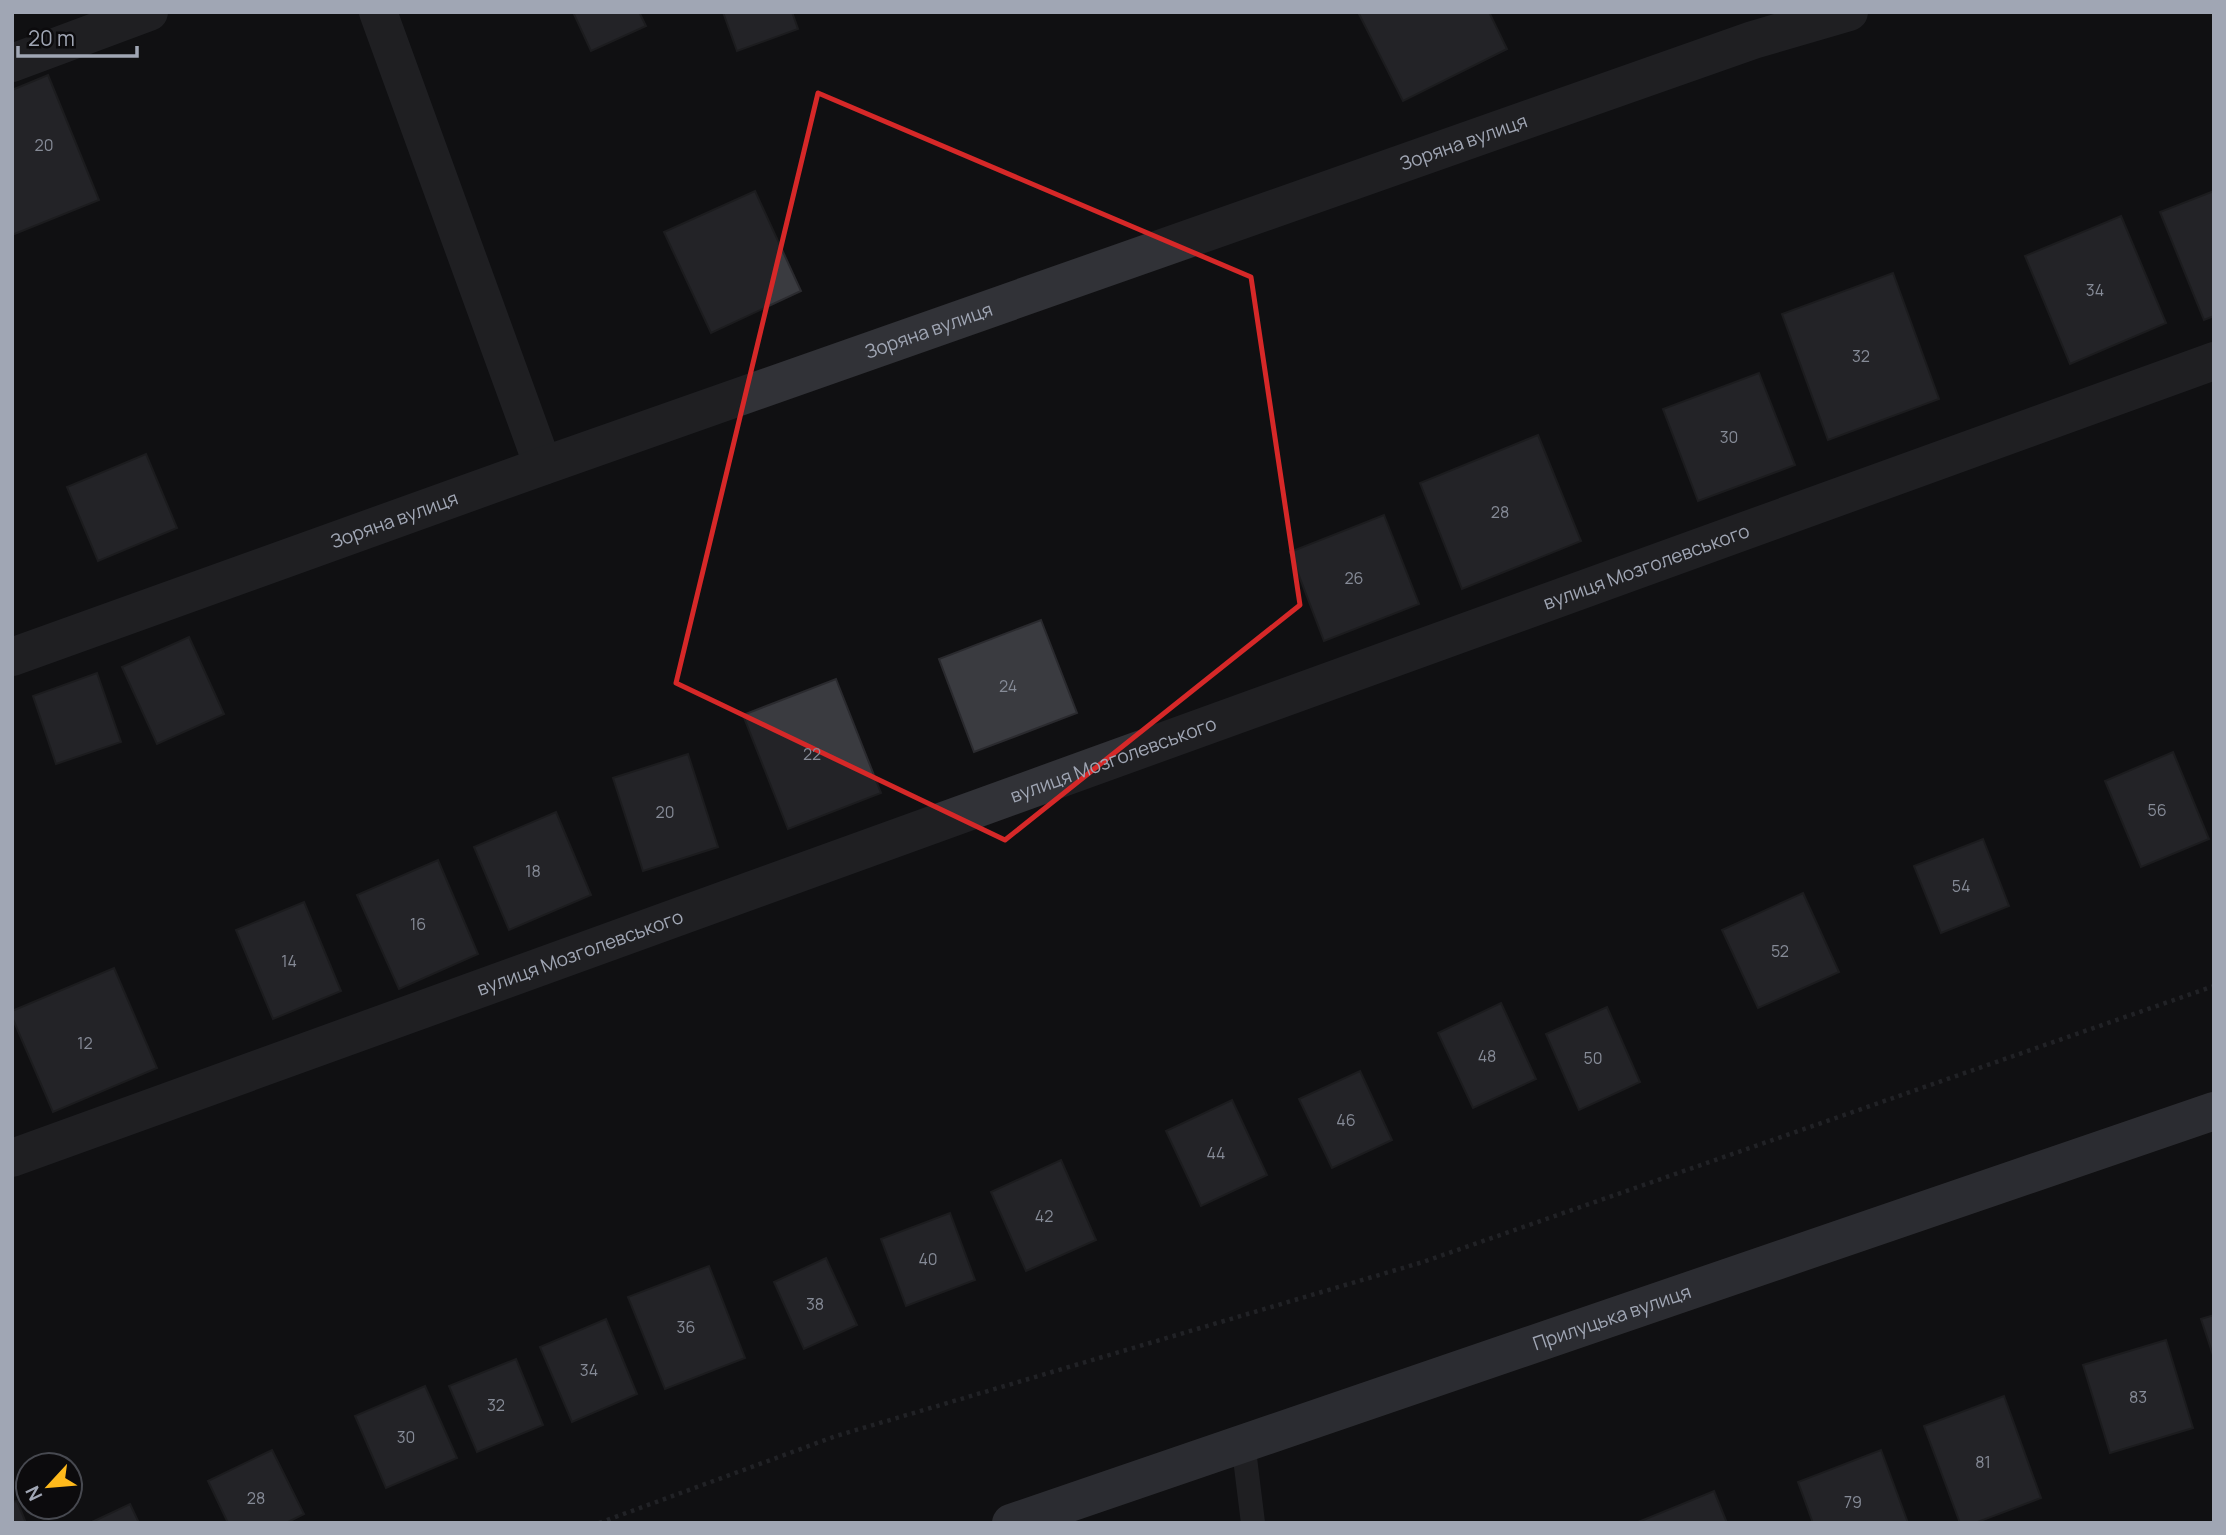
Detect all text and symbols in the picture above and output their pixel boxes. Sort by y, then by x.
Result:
scale bar [18,14,136,58]
text: 20 m [28,24,75,52]
street label: Зоряна вулиця [1396,108,1531,176]
house number: 20 [35,134,53,156]
house number: 34 [2086,279,2104,301]
street label: Зоряна вулиця [861,296,996,365]
house number: 32 [1852,345,1870,367]
house number: 30 [1720,426,1738,448]
street label: Зоряна вулиця [327,485,461,554]
house number: 28 [1491,501,1509,523]
street label: вулиця Мозголевського [1540,517,1753,616]
house number: 26 [1344,567,1364,589]
house number: 24 [999,675,1017,697]
street label: вулиця Мозголевського [1006,710,1220,809]
house number: 22 [803,743,821,765]
house number: 56 [2147,799,2167,821]
house number: 20 [656,801,674,823]
house number: 18 [525,860,541,882]
house number: 54 [1952,875,1970,897]
street label: вулиця Мозголевського [473,903,687,1002]
house number: 16 [410,913,426,935]
house number: 52 [1771,940,1789,962]
house number: 14 [281,950,297,972]
house number: 12 [77,1032,93,1054]
house number: 48 [1478,1045,1496,1067]
house number: 50 [1584,1047,1603,1069]
house number: 46 [1336,1109,1356,1131]
house number: 44 [1206,1142,1226,1164]
house number: 42 [1035,1205,1053,1227]
house number: 40 [918,1248,938,1270]
street label: Прилуцька вулиця [1529,1278,1694,1356]
house number: 38 [806,1293,824,1315]
house number: 36 [677,1316,695,1338]
house number: 34 [580,1359,598,1381]
house number: 83 [2129,1386,2147,1408]
house number: 32 [487,1394,505,1416]
house number: 30 [397,1426,415,1448]
north arrow [14,1451,84,1521]
house number: 81 [1975,1451,1991,1473]
text: N [19,1482,48,1505]
house number: 28 [247,1487,265,1509]
house number: 79 [1844,1491,1862,1513]

